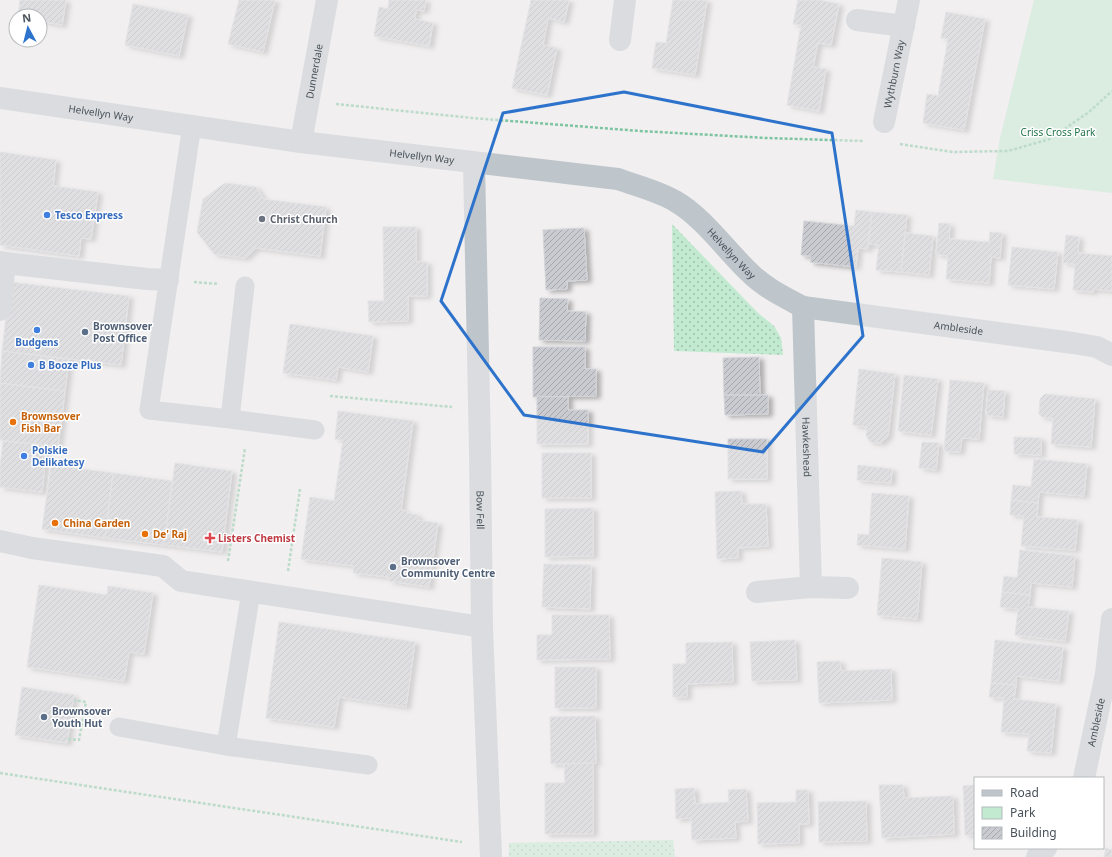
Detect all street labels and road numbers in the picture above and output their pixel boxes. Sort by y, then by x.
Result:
street label: Wythburn Way [880,38,908,109]
street label: Dunnerdale [302,42,326,100]
street label: Helvellyn Way [68,101,135,125]
street label: Helvellyn Way [389,145,456,167]
street label: Helvellyn Way [704,225,760,283]
street label: Ambleside [933,318,984,338]
street label: Hawkeshead [799,417,815,477]
street label: Bow Fell [473,490,488,529]
street label: Ambleside [1084,696,1108,748]

